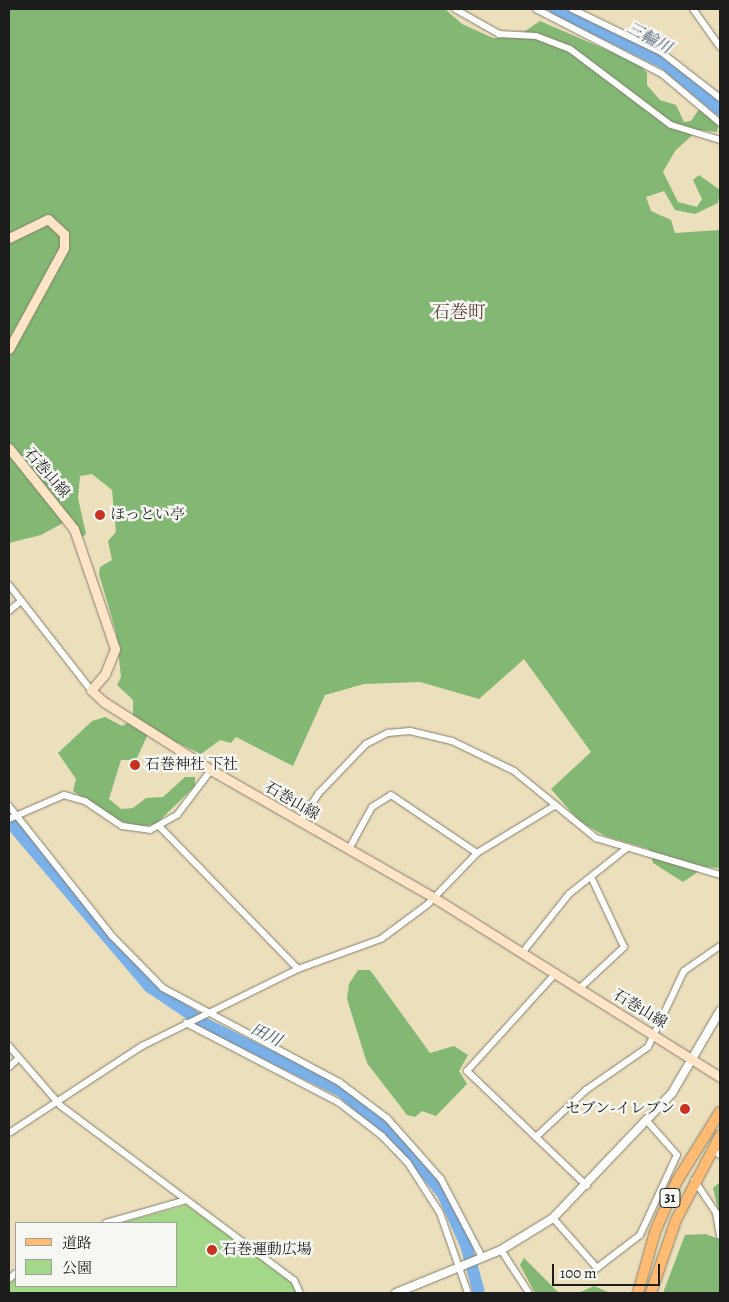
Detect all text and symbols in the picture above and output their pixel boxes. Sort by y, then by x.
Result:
water label: 三輪川 [623,18,675,58]
district label: 石巻町 [432,301,486,323]
street label: 石巻山線 [21,444,73,502]
place label: ほっとい亭 [110,506,185,524]
marker: ほっとい亭 [94,509,106,521]
place label: 石巻神社 下社 [145,756,238,774]
marker: 石巻神社 下社 [129,759,141,771]
street label: 石巻山線 [262,778,322,824]
street label: 石巻山線 [610,986,670,1032]
water label: 田川 [247,1019,285,1051]
place label: セブン-イレブン [564,1100,675,1118]
marker: セブン-イレブン [679,1103,691,1115]
road number: 31 [659,1186,681,1210]
legend [15,1222,178,1287]
text: 道路 [62,1233,92,1253]
place label: 石巻運動広場 [222,1241,312,1259]
marker: 石巻運動広場 [206,1244,218,1256]
scale bar [554,1254,662,1286]
text: 公園 [62,1258,92,1278]
text: 100 m [560,1263,597,1283]

